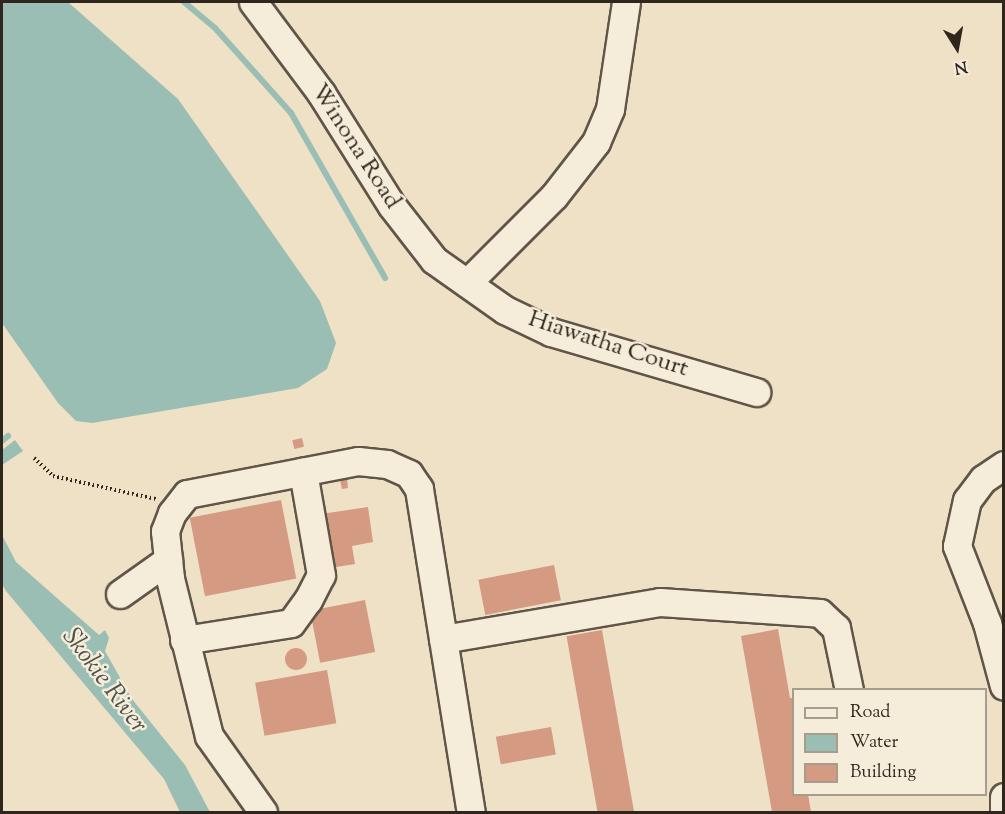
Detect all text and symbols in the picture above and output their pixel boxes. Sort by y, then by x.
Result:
north arrow [927,18,987,78]
text: N [952,54,969,79]
street label: Winona Road [304,79,406,215]
street label: Hiawatha Court [524,306,692,384]
water label: Skokie River [55,623,153,739]
legend [792,688,987,796]
text: Road [850,700,890,726]
text: Water [850,730,898,756]
text: Building [850,760,916,786]

